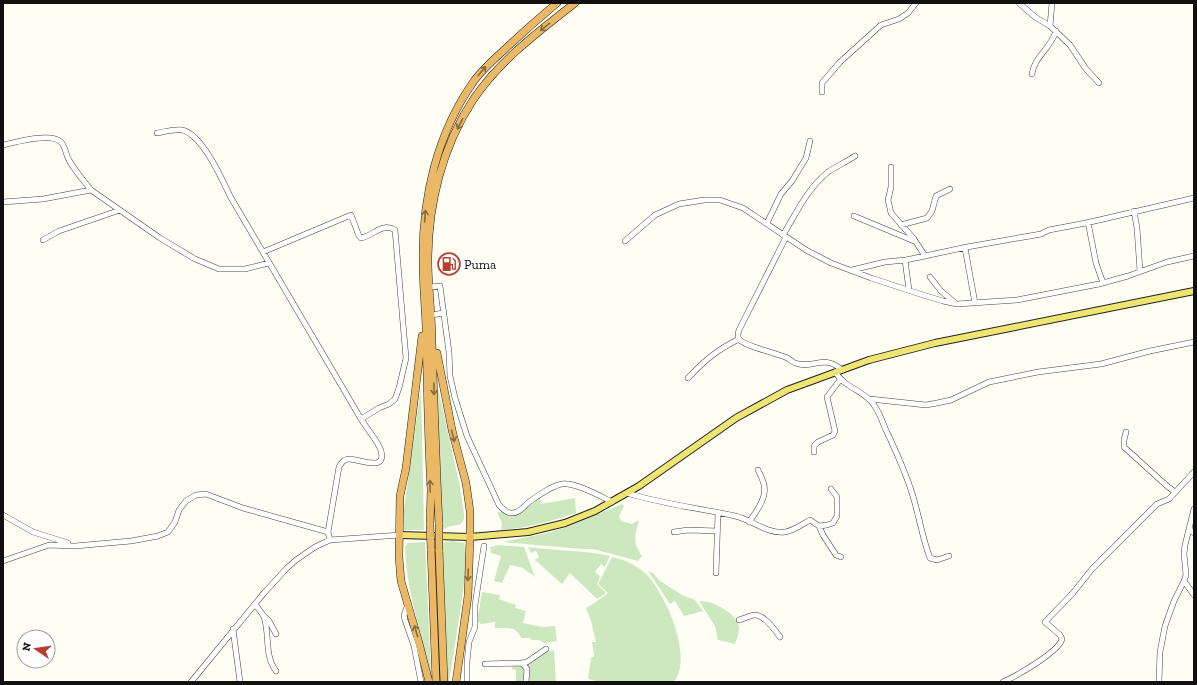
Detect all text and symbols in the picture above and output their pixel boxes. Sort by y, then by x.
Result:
one-way arrow [539,23,550,32]
one-way arrow [478,66,487,77]
one-way arrow [456,118,463,130]
one-way arrow [421,210,428,223]
fuel station icon: Puma [436,251,462,277]
place label: Puma [464,257,497,272]
one-way arrow [430,382,437,395]
one-way arrow [450,429,458,442]
one-way arrow [427,480,434,493]
one-way arrow [465,568,472,581]
one-way arrow [412,624,419,637]
north arrow [16,629,56,669]
text: N [19,641,34,652]

